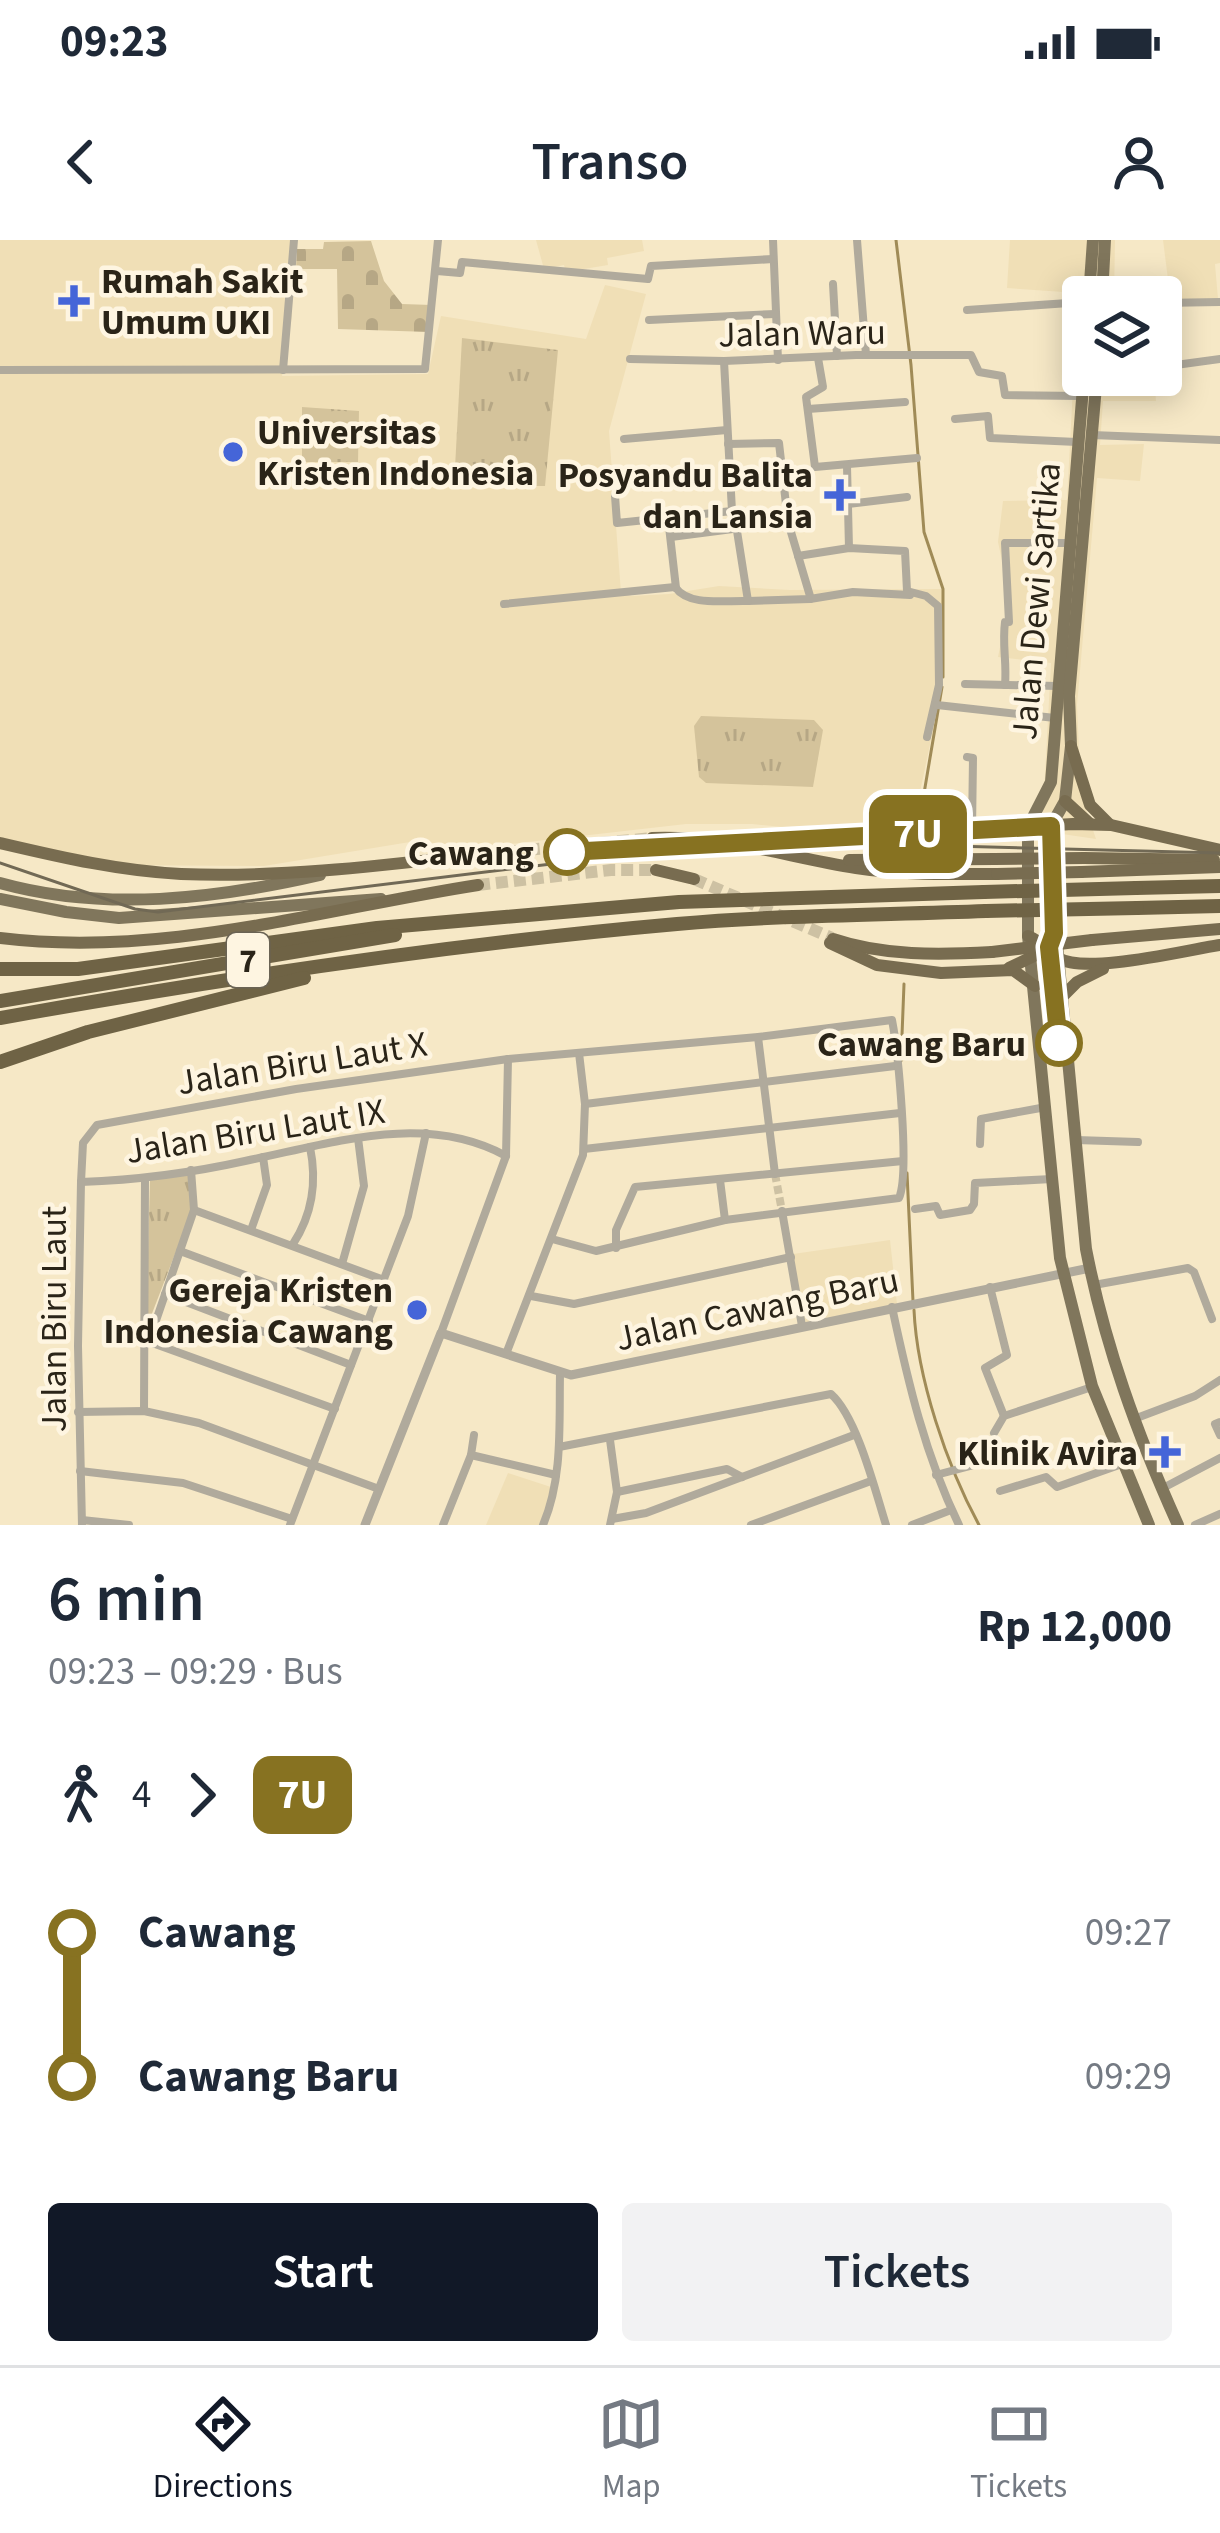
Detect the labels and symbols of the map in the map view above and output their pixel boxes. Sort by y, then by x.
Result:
place label: Rumah Sakit Umum UKI [101,256,304,348]
marker: Rumah Sakit Umum UKI [58,285,90,317]
street label: Jalan Waru [718,307,886,360]
place label: Universitas Kristen Indonesia [257,407,534,499]
marker: Universitas Kristen Indonesia [220,439,246,465]
place label: Posyandu Balita dan Lansia [558,450,813,542]
street label: Jalan Dewi Sartika [999,460,1074,742]
marker: Posyandu Balita dan Lansia [824,479,856,511]
line badge: 7U [864,795,972,873]
place label: Cawang [408,828,534,879]
marker: Cawang [545,830,589,874]
road number: 7 [227,933,269,987]
street label: Jalan Biru Laut X [174,1019,431,1108]
place label: Cawang Baru [817,1019,1026,1070]
marker: Cawang Baru [1037,1021,1081,1065]
street label: Jalan Biru Laut IX [122,1086,388,1177]
street label: Jalan Biru Laut [29,1206,80,1432]
street label: Jalan Cawang Baru [611,1255,904,1364]
place label: Gereja Kristen Indonesia Cawang [103,1265,393,1357]
marker: Gereja Kristen Indonesia Cawang [404,1297,430,1323]
place label: Klinik Avira [957,1428,1138,1479]
marker: Klinik Avira [1149,1436,1181,1468]

